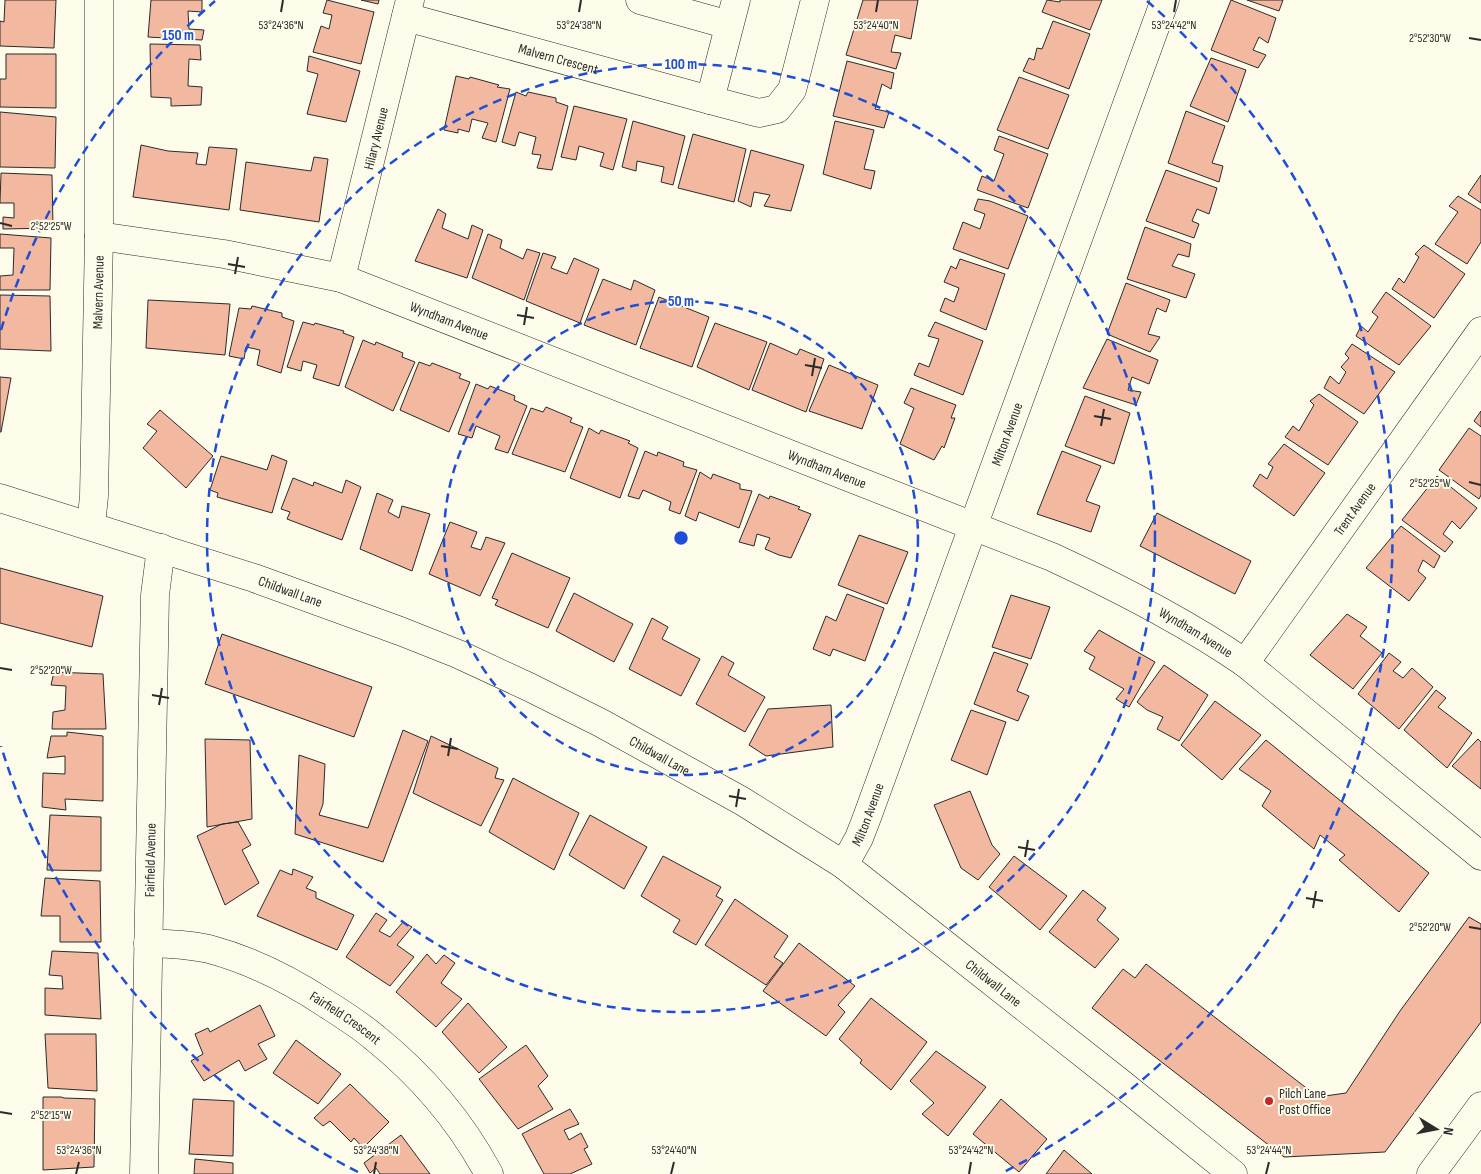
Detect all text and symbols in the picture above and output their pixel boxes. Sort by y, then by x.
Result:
text: 53°24'36"N [258,18,304,33]
text: 53°24'38"N [556,18,602,33]
text: 53°24'40"N [853,18,899,33]
text: 53°24'42"N [1152,18,1196,33]
text: 150 m [162,26,194,45]
text: 2°52'30"W [1409,31,1451,46]
street label: Malvern Crescent [516,40,600,78]
text: 100 m [665,55,697,74]
street label: Hilary Avenue [360,105,392,171]
text: 2°52'25"W [30,219,72,234]
street label: Malvern Avenue [89,255,107,329]
text: 50 m [668,292,694,311]
street label: Wyndham Avenue [407,297,491,344]
street label: Milton Avenue [987,400,1026,468]
street label: Wyndham Avenue [785,446,869,492]
text: 2°52'25"W [1409,476,1451,491]
street label: Trent Avenue [1330,479,1379,539]
centre of rings [672,529,690,547]
street label: Childwall Lane [256,572,325,611]
street label: Wyndham Avenue [1156,604,1236,661]
text: 2°52'20"W [30,663,72,678]
street label: Childwall Lane [627,732,693,779]
street label: Milton Avenue [848,781,887,849]
street label: Fairfield Avenue [141,823,159,897]
text: 2°52'20"W [1409,920,1451,935]
street label: Childwall Lane [962,956,1025,1010]
street label: Fairfield Crescent [307,987,384,1048]
place label: Pilch Lane Post Office [1279,1085,1331,1118]
marker: Pilch Lane Post Office [1263,1095,1275,1107]
north arrow [1411,1104,1461,1154]
text: 2°52'15"W [31,1108,71,1123]
text: N [1439,1126,1457,1136]
text: 53°24'36"N [56,1143,102,1158]
text: 53°24'38"N [353,1143,399,1158]
text: 53°24'40"N [651,1143,697,1158]
text: 53°24'42"N [949,1143,993,1158]
text: 53°24'44"N [1247,1143,1291,1158]

